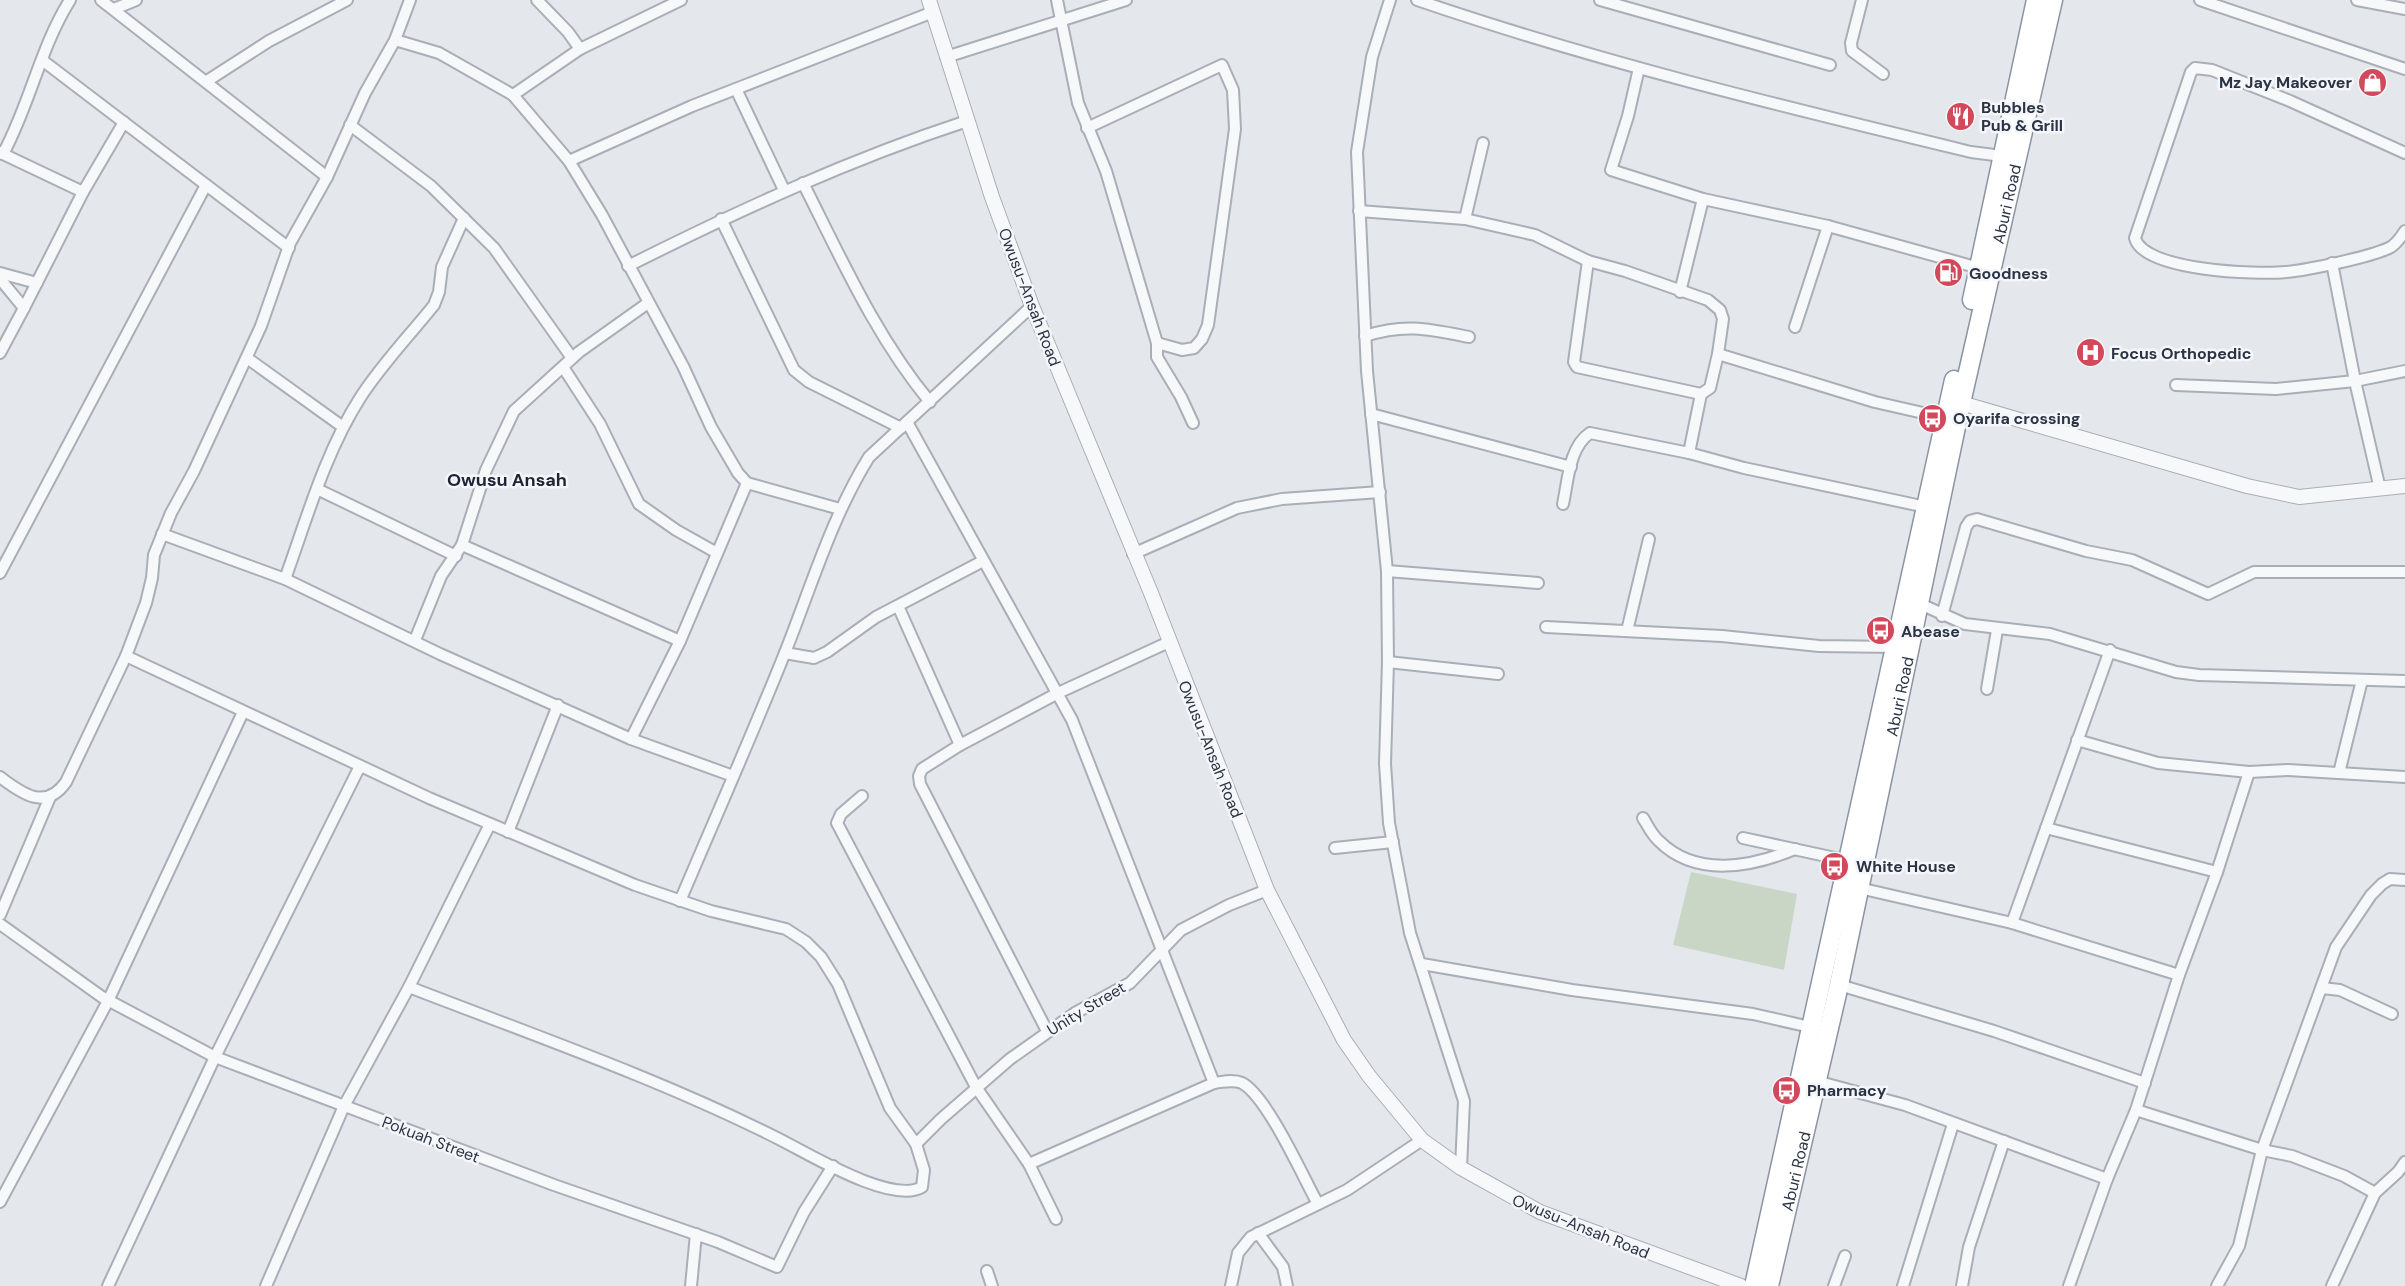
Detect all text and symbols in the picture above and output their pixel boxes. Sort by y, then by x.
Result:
shop icon: Mz Jay Makeover [2357,66,2389,98]
place label: Mz Jay Makeover [2219,72,2352,93]
place label: Bubbles Pub & Grill [1981,97,2063,136]
restaurant icon: Bubbles Pub & Grill [1944,100,1976,132]
street label: Aburi Road [1988,162,2026,246]
street label: Owusu-Ansah Road [993,225,1066,369]
fuel station icon: Goodness [1932,257,1964,289]
place label: Goodness [1969,263,2048,284]
hospital icon: Focus Orthopedic [2074,337,2106,369]
place label: Focus Orthopedic [2111,343,2251,364]
bus stop icon: Oyarifa crossing [1916,402,1948,434]
place label: Oyarifa crossing [1953,408,2080,429]
district label: Owusu Ansah [447,468,567,492]
bus stop icon: Abease [1864,615,1896,647]
place label: Abease [1901,621,1960,642]
street label: Aburi Road [1881,655,1919,738]
street label: Owusu-Ansah Road [1173,677,1248,821]
bus stop icon: White House [1819,850,1851,882]
place label: White House [1856,856,1956,877]
street label: Unity Street [1043,977,1130,1040]
bus stop icon: Pharmacy [1770,1074,1802,1106]
place label: Pharmacy [1807,1080,1887,1101]
street label: Pokuah Street [379,1111,483,1168]
street label: Aburi Road [1777,1129,1816,1213]
street label: Owusu-Ansah Road [1509,1189,1653,1264]

